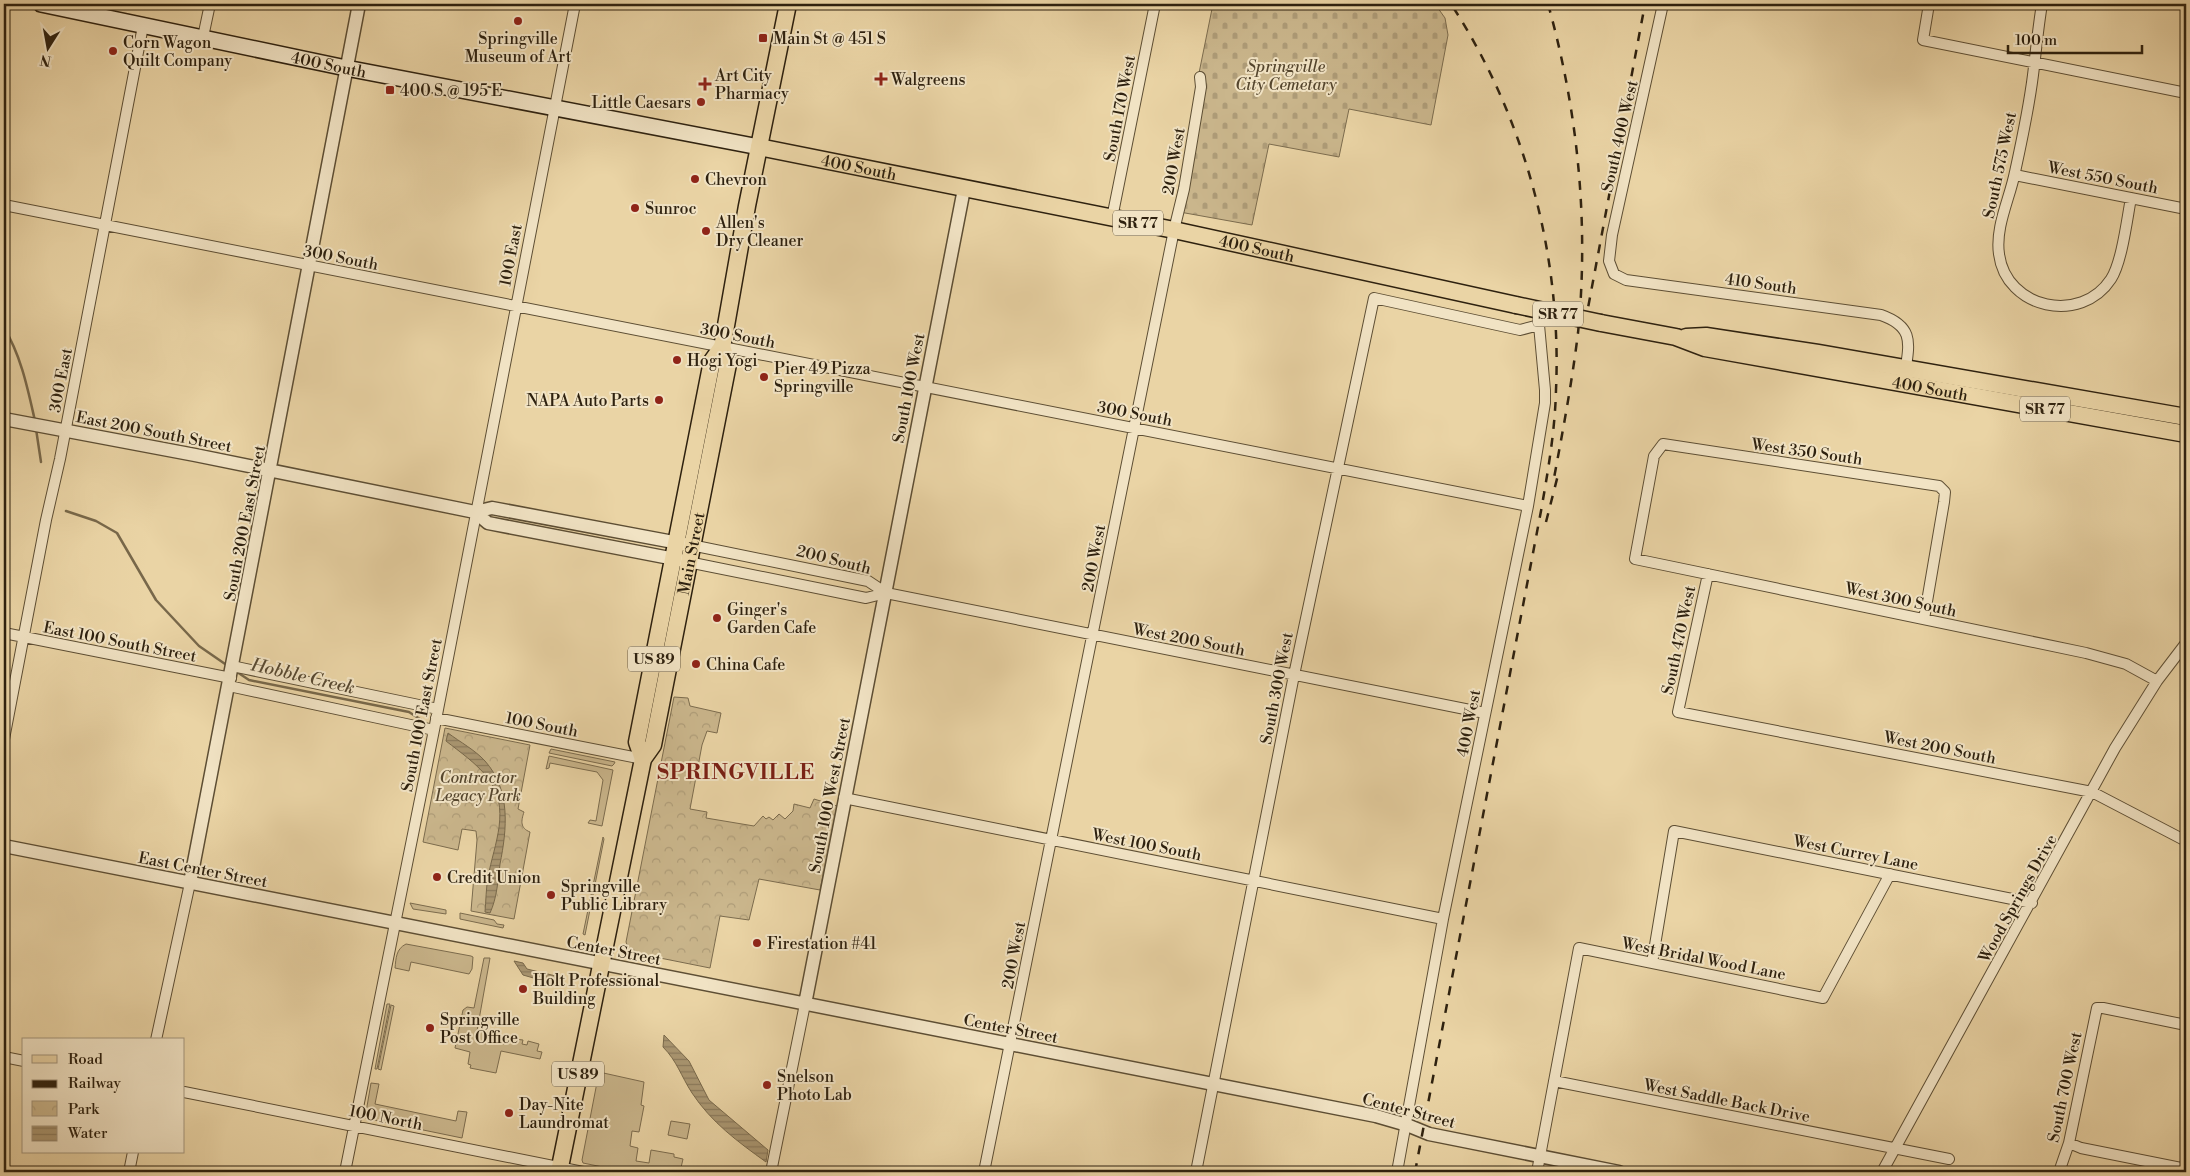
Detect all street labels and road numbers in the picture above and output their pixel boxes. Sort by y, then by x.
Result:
street label: 400 South [289,48,369,83]
street label: South 170 West [1100,53,1140,163]
street label: South 400 West [1597,78,1643,194]
street label: South 575 West [1979,110,2021,220]
street label: 200 West [1158,126,1190,196]
street label: 400 South [819,151,899,185]
street label: West 550 South [2045,157,2160,199]
road number: SR 77 [1113,210,1163,236]
street label: 100 East [495,222,527,288]
street label: 400 South [1217,231,1297,267]
street label: 300 South [302,241,380,275]
street label: 410 South [1724,269,1799,299]
road number: SR 77 [1533,302,1583,326]
street label: 300 South [699,319,777,353]
street label: South 100 West [889,331,929,445]
street label: 300 East [45,346,77,414]
street label: 400 South [1890,373,1970,406]
road number: SR 77 [2020,396,2070,422]
street label: 300 South [1096,397,1174,431]
street label: East 200 South Street [74,407,234,457]
street label: West 350 South [1749,434,1864,470]
street label: South 200 East Street [220,443,270,603]
street label: Main Street [674,510,710,597]
street label: 200 West [1078,523,1110,593]
street label: 200 South [794,541,874,579]
street label: West 300 South [1842,578,1959,622]
street label: South 470 West [1658,584,1700,696]
street label: East 100 South Street [42,617,198,667]
street label: West 200 South [1130,619,1247,661]
street label: South 300 West [1256,630,1298,746]
street label: South 100 East Street [397,637,447,793]
road number: US 89 [628,646,680,672]
street label: 400 West [1453,687,1485,759]
street label: 100 South [504,708,580,742]
street label: South 100 West Street [805,715,855,875]
street label: West 200 South [1881,727,1998,769]
street label: West 100 South [1089,824,1204,865]
street label: West Currey Lane [1790,831,1920,875]
street label: Wood Springs Drive [1974,831,2061,967]
street label: East Center Street [137,848,269,892]
street label: 200 West [998,920,1030,990]
street label: Center Street [565,932,663,970]
street label: West Bridal Wood Lane [1619,933,1788,985]
street label: Center Street [962,1010,1060,1048]
street label: South 700 West [2043,1030,2087,1144]
road number: US 89 [552,1062,604,1086]
street label: West Saddle Back Drive [1641,1075,1812,1127]
street label: Center Street [1360,1089,1458,1133]
street label: 100 North [347,1101,425,1135]

